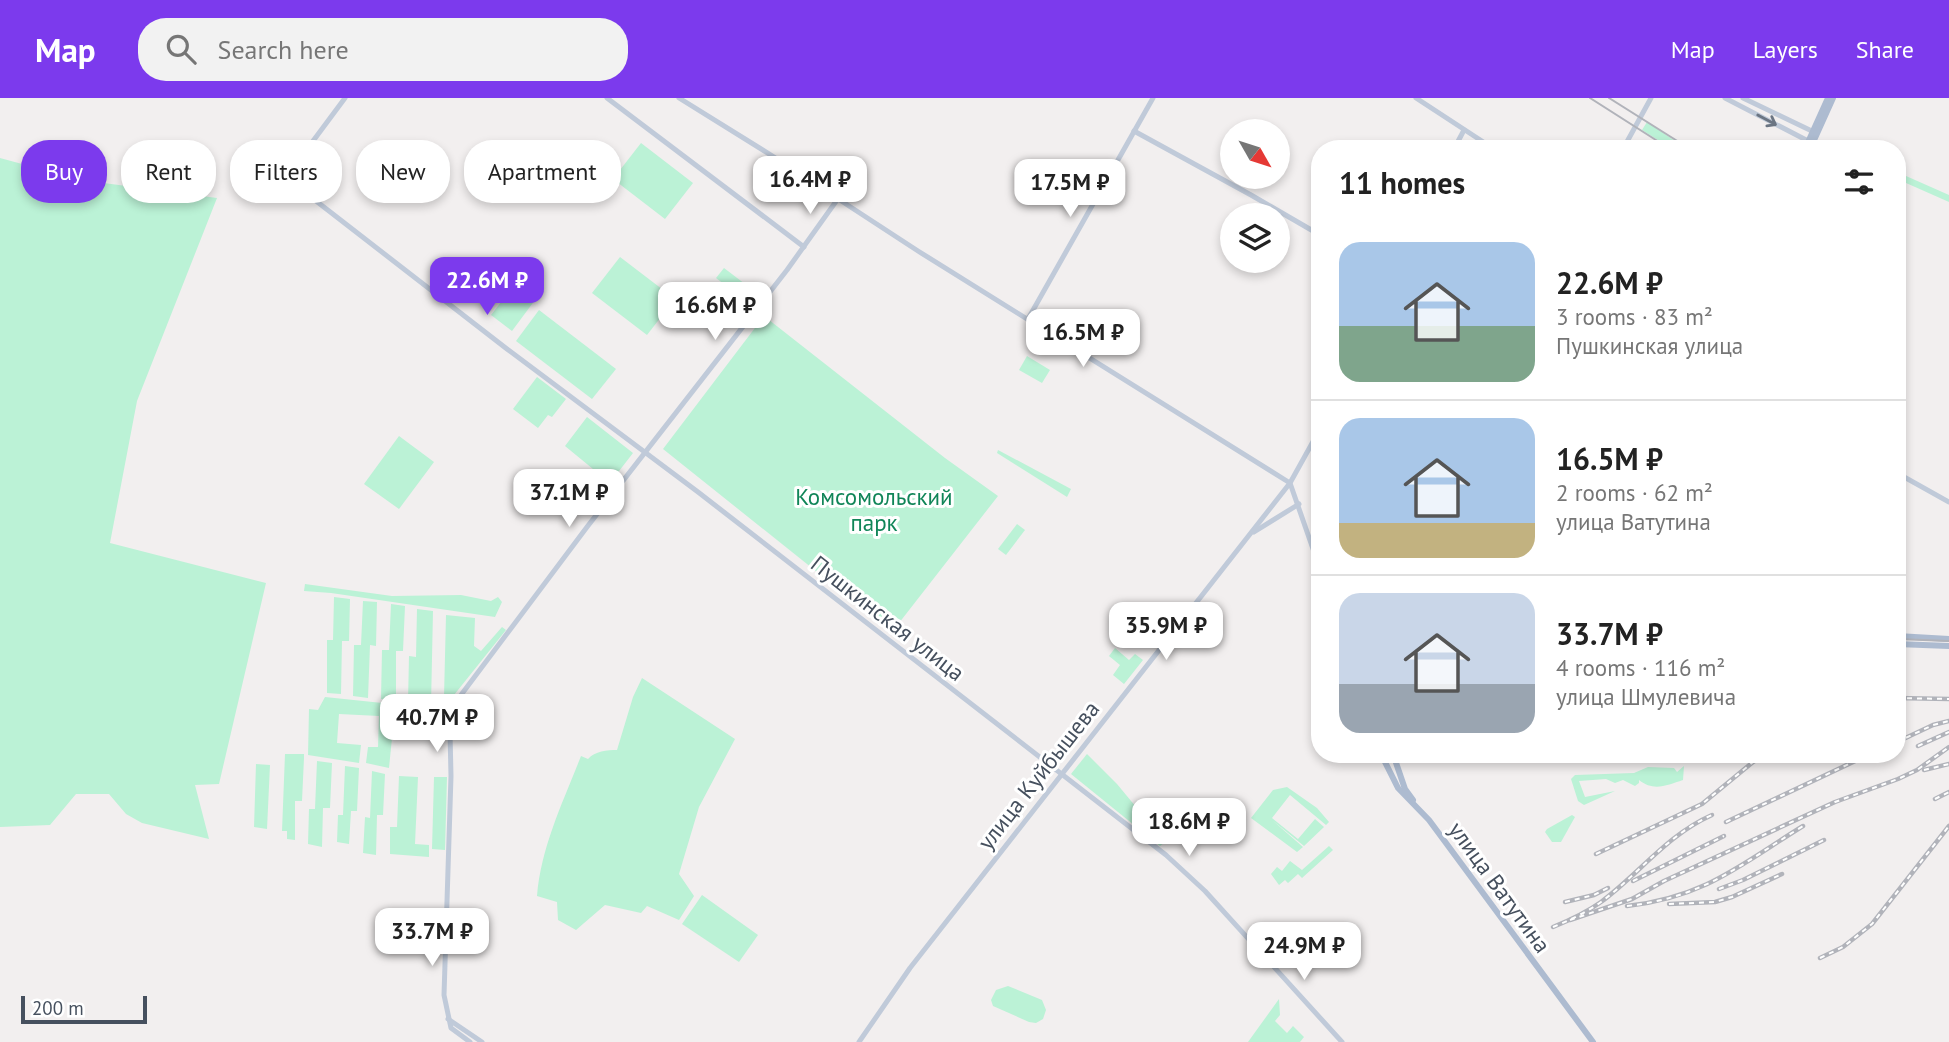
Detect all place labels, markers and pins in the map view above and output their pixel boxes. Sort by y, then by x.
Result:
pin: 16.4M ₽ [745,156,875,216]
pin: 17.5M ₽ [1005,159,1135,219]
pin: 22.6M ₽ [422,258,552,317]
pin: 16.6M ₽ [650,282,780,342]
pin: 16.5M ₽ [1018,310,1148,369]
pin: 37.1M ₽ [504,470,634,529]
pin: 35.9M ₽ [1101,602,1231,662]
pin: 40.7M ₽ [372,694,502,754]
pin: 18.6M ₽ [1124,798,1254,858]
pin: 33.7M ₽ [367,908,497,968]
pin: 24.9M ₽ [1239,922,1369,982]

